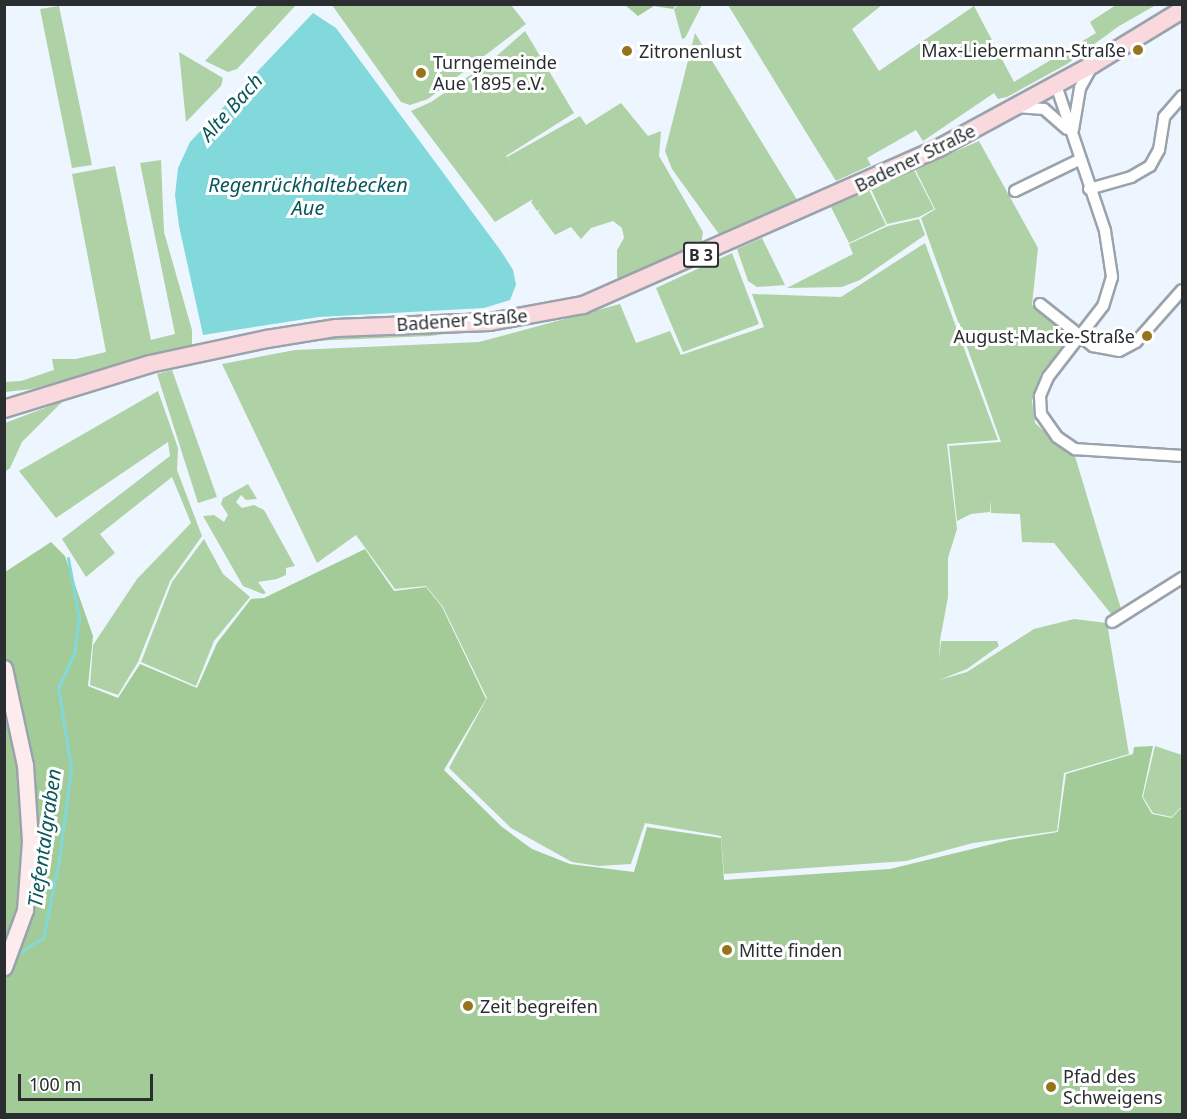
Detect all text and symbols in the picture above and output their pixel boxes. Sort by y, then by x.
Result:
place label: Max-Liebermann-Straße [921,39,1126,61]
place label: Zitronenlust [639,40,742,62]
marker: Max-Liebermann-Straße [1131,43,1145,57]
marker: Zitronenlust [620,44,634,58]
place label: Turngemeinde Aue 1895 e.V. [433,52,557,94]
marker: Turngemeinde Aue 1895 e.V. [414,66,428,80]
water label: Alte Bach [195,68,267,146]
street label: Badener Straße [851,119,979,197]
water label: Regenrückhaltebecken Aue [208,172,408,219]
road number: B 3 [683,242,719,268]
street label: Badener Straße [396,305,528,335]
place label: August-Macke-Straße [954,325,1135,347]
marker: August-Macke-Straße [1140,329,1154,343]
water label: Tiefentalgraben [22,767,66,909]
place label: Mitte finden [739,939,842,961]
marker: Mitte finden [720,943,734,957]
place label: Zeit begreifen [480,995,598,1017]
marker: Zeit begreifen [461,999,475,1013]
scale bar [21,1062,156,1100]
place label: Pfad des Schweigens [1063,1066,1163,1108]
text: 100 m [29,1072,81,1096]
marker: Pfad des Schweigens [1044,1080,1058,1094]

